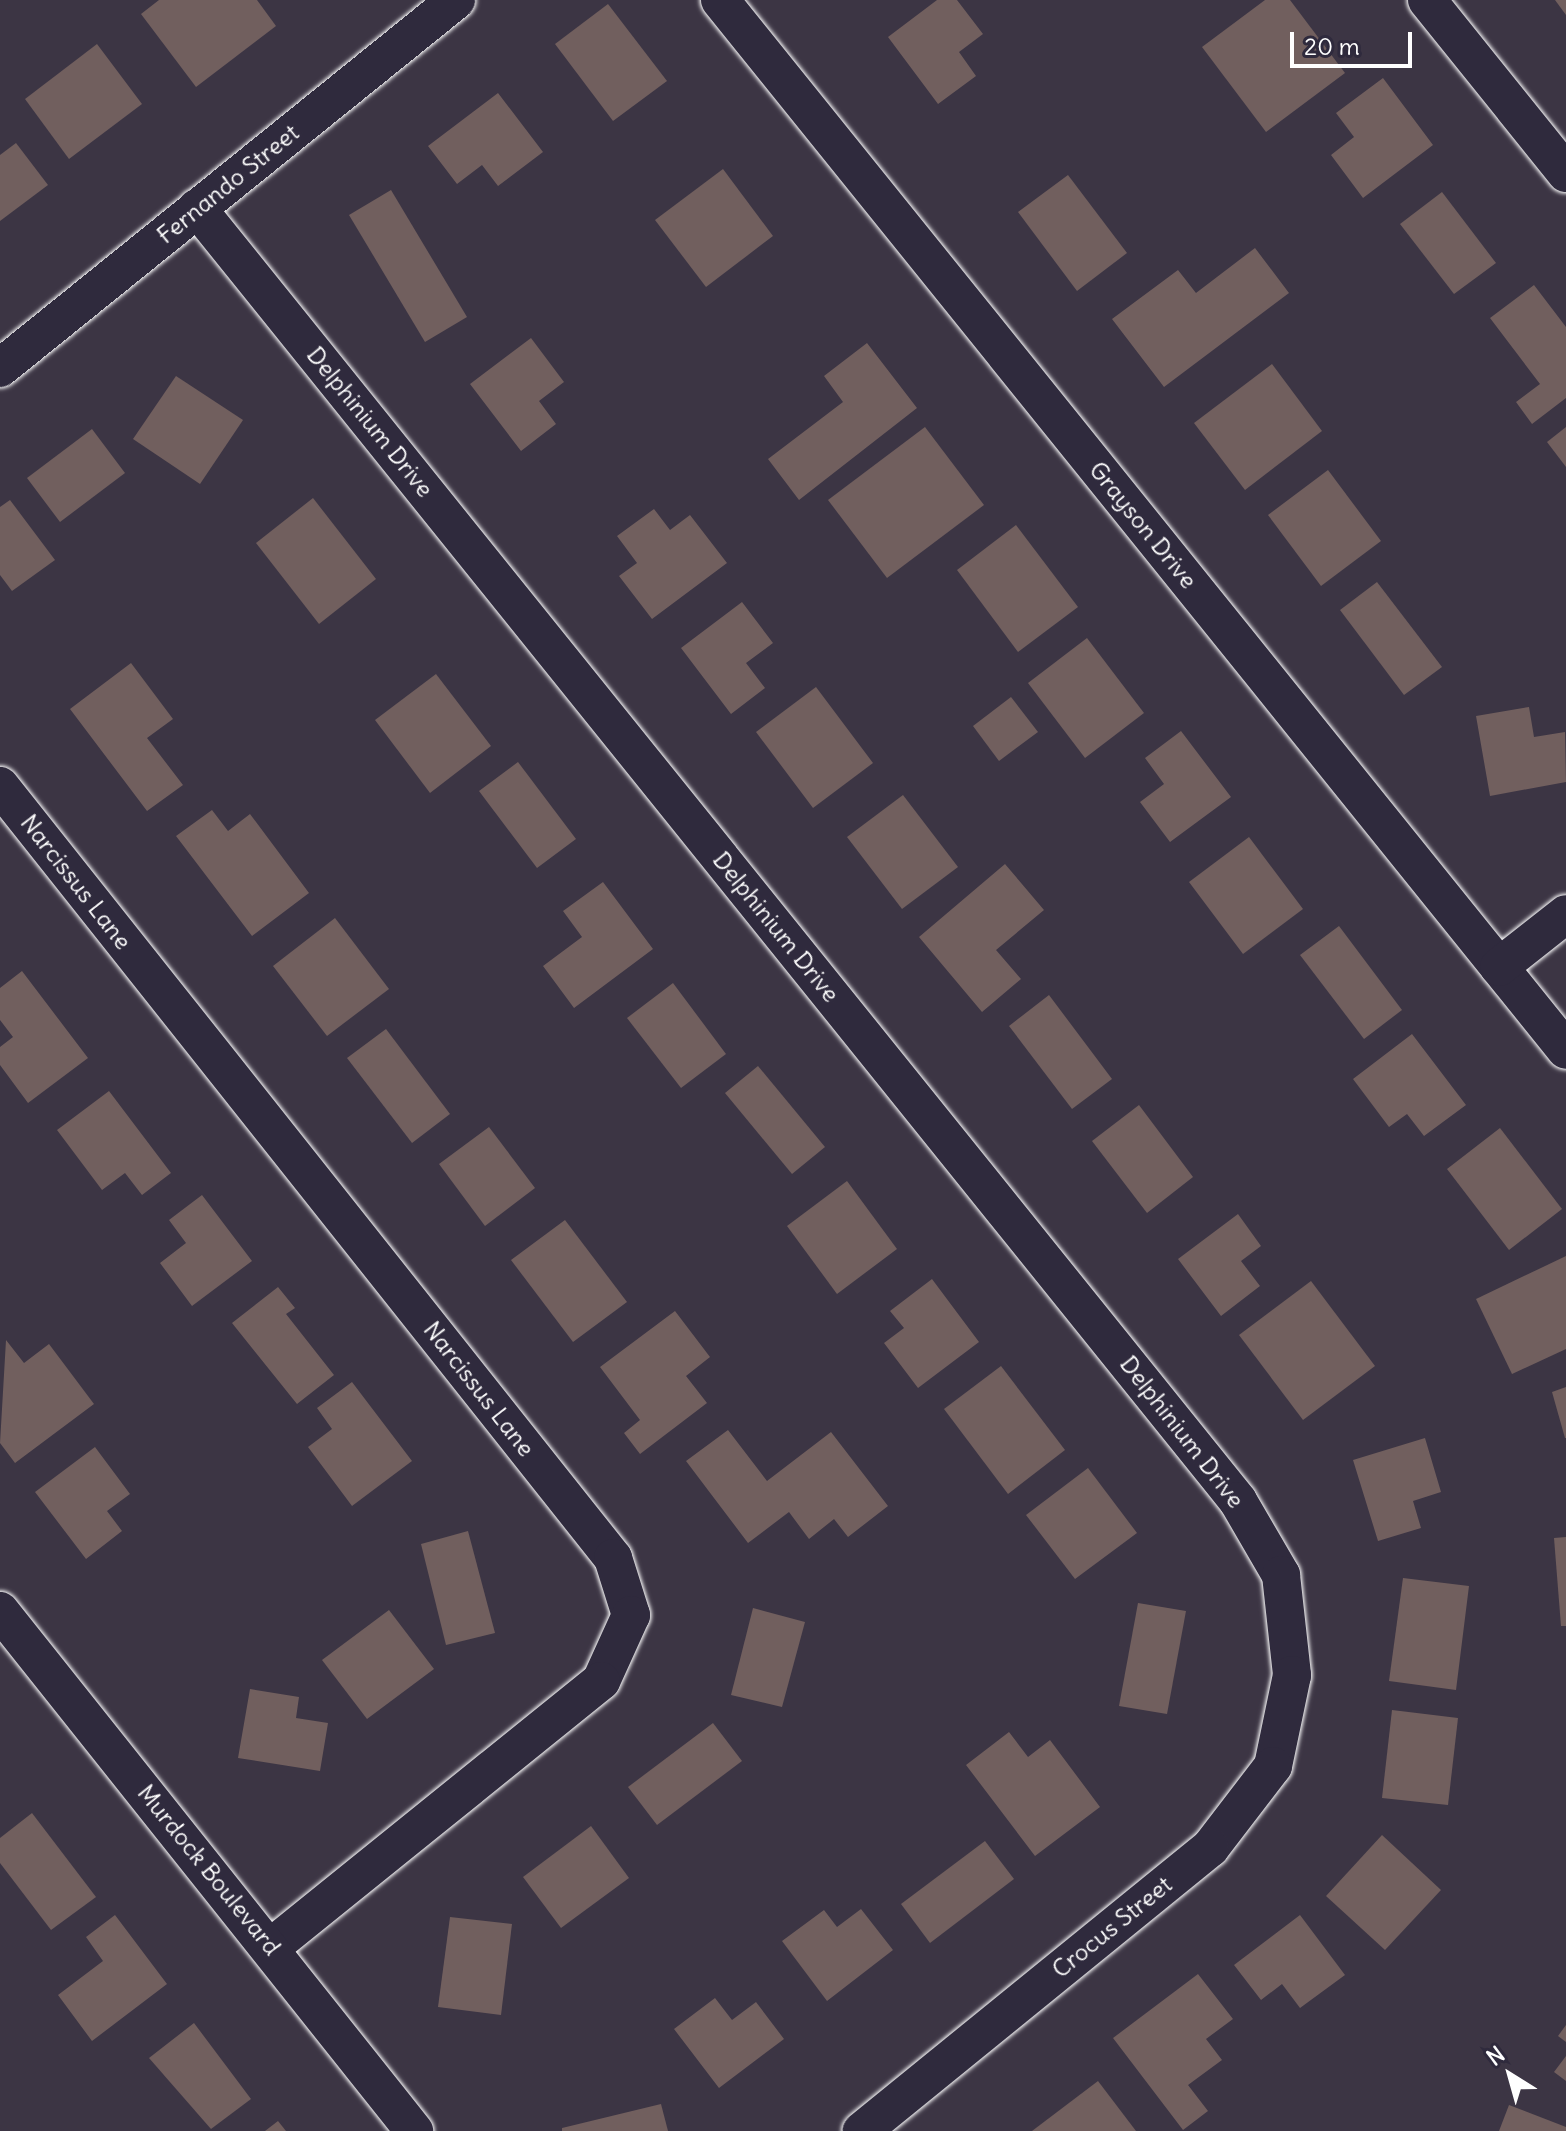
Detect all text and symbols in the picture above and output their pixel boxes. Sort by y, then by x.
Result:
scale bar [1294,16,1416,66]
text: 20 m [1304,31,1360,61]
street label: Fernando Street [151,118,305,250]
street label: Delphinium Drive [301,341,439,503]
street label: Grayson Drive [1083,456,1203,594]
street label: Narcissus Lane [14,809,138,955]
street label: Delphinium Drive [707,846,845,1008]
street label: Narcissus Lane [417,1316,541,1462]
street label: Delphinium Drive [1114,1350,1250,1514]
street label: Murdock Boulevard [131,1779,287,1961]
street label: Crocus Street [1046,1870,1178,1984]
north arrow [1470,2035,1550,2115]
text: N [1481,2040,1510,2072]

